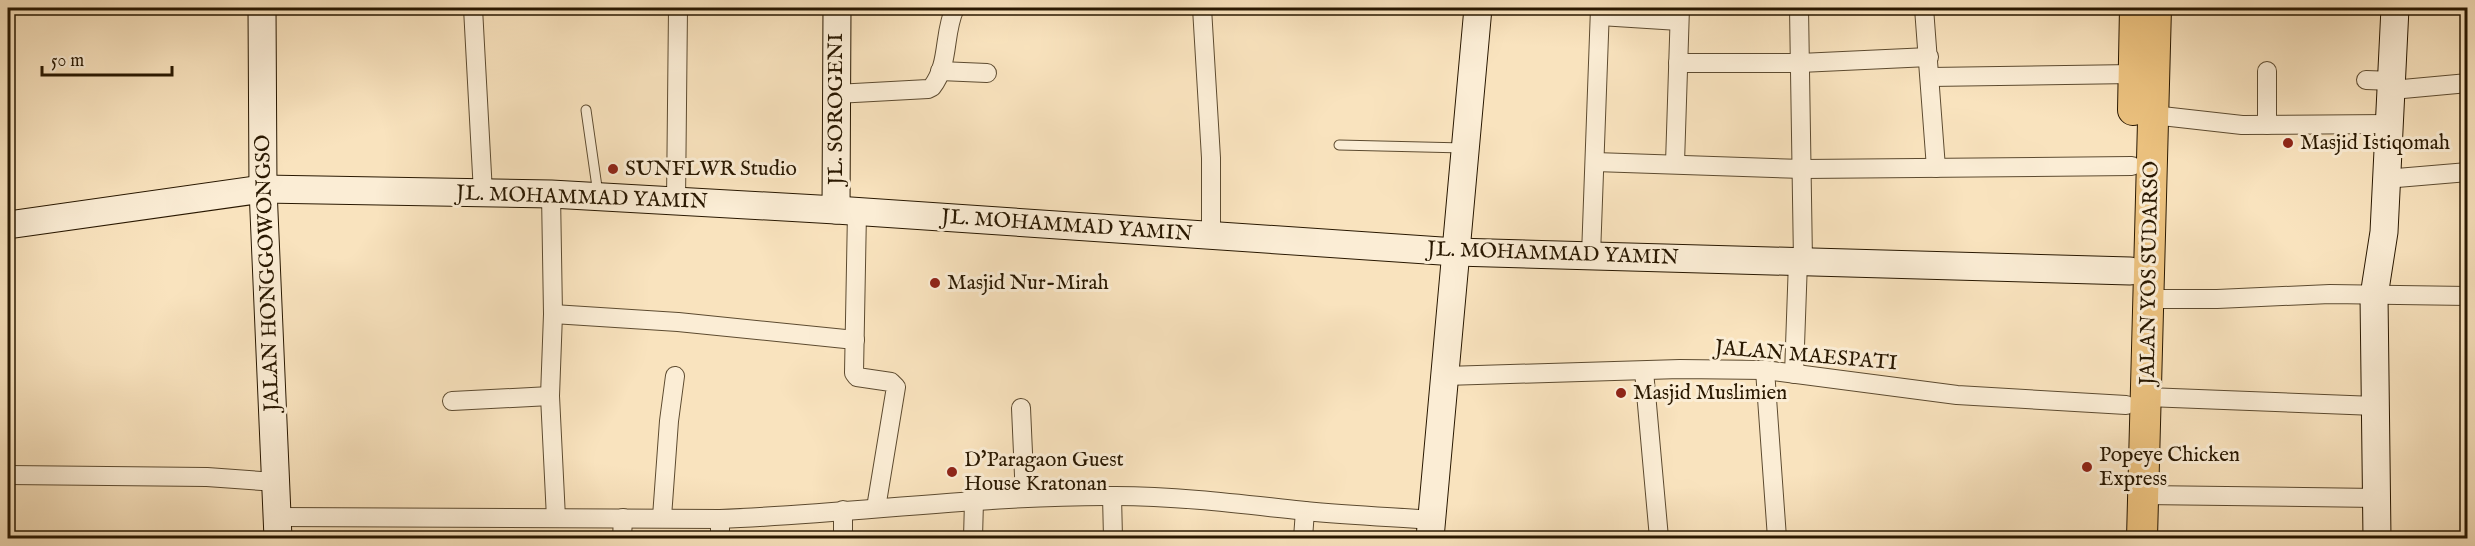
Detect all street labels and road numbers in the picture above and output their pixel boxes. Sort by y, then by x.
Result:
street label: JL. SOROGENI [823,33,850,187]
street label: JALAN HONGGOWONGSO [250,134,286,414]
street label: JALAN YOS SUDARSO [2135,161,2165,387]
street label: JL. MOHAMMAD YAMIN [454,180,708,216]
street label: JL. MOHAMMAD YAMIN [939,204,1193,248]
street label: JL. MOHAMMAD YAMIN [1425,236,1679,272]
street label: JALAN MAESPATI [1712,334,1898,377]

